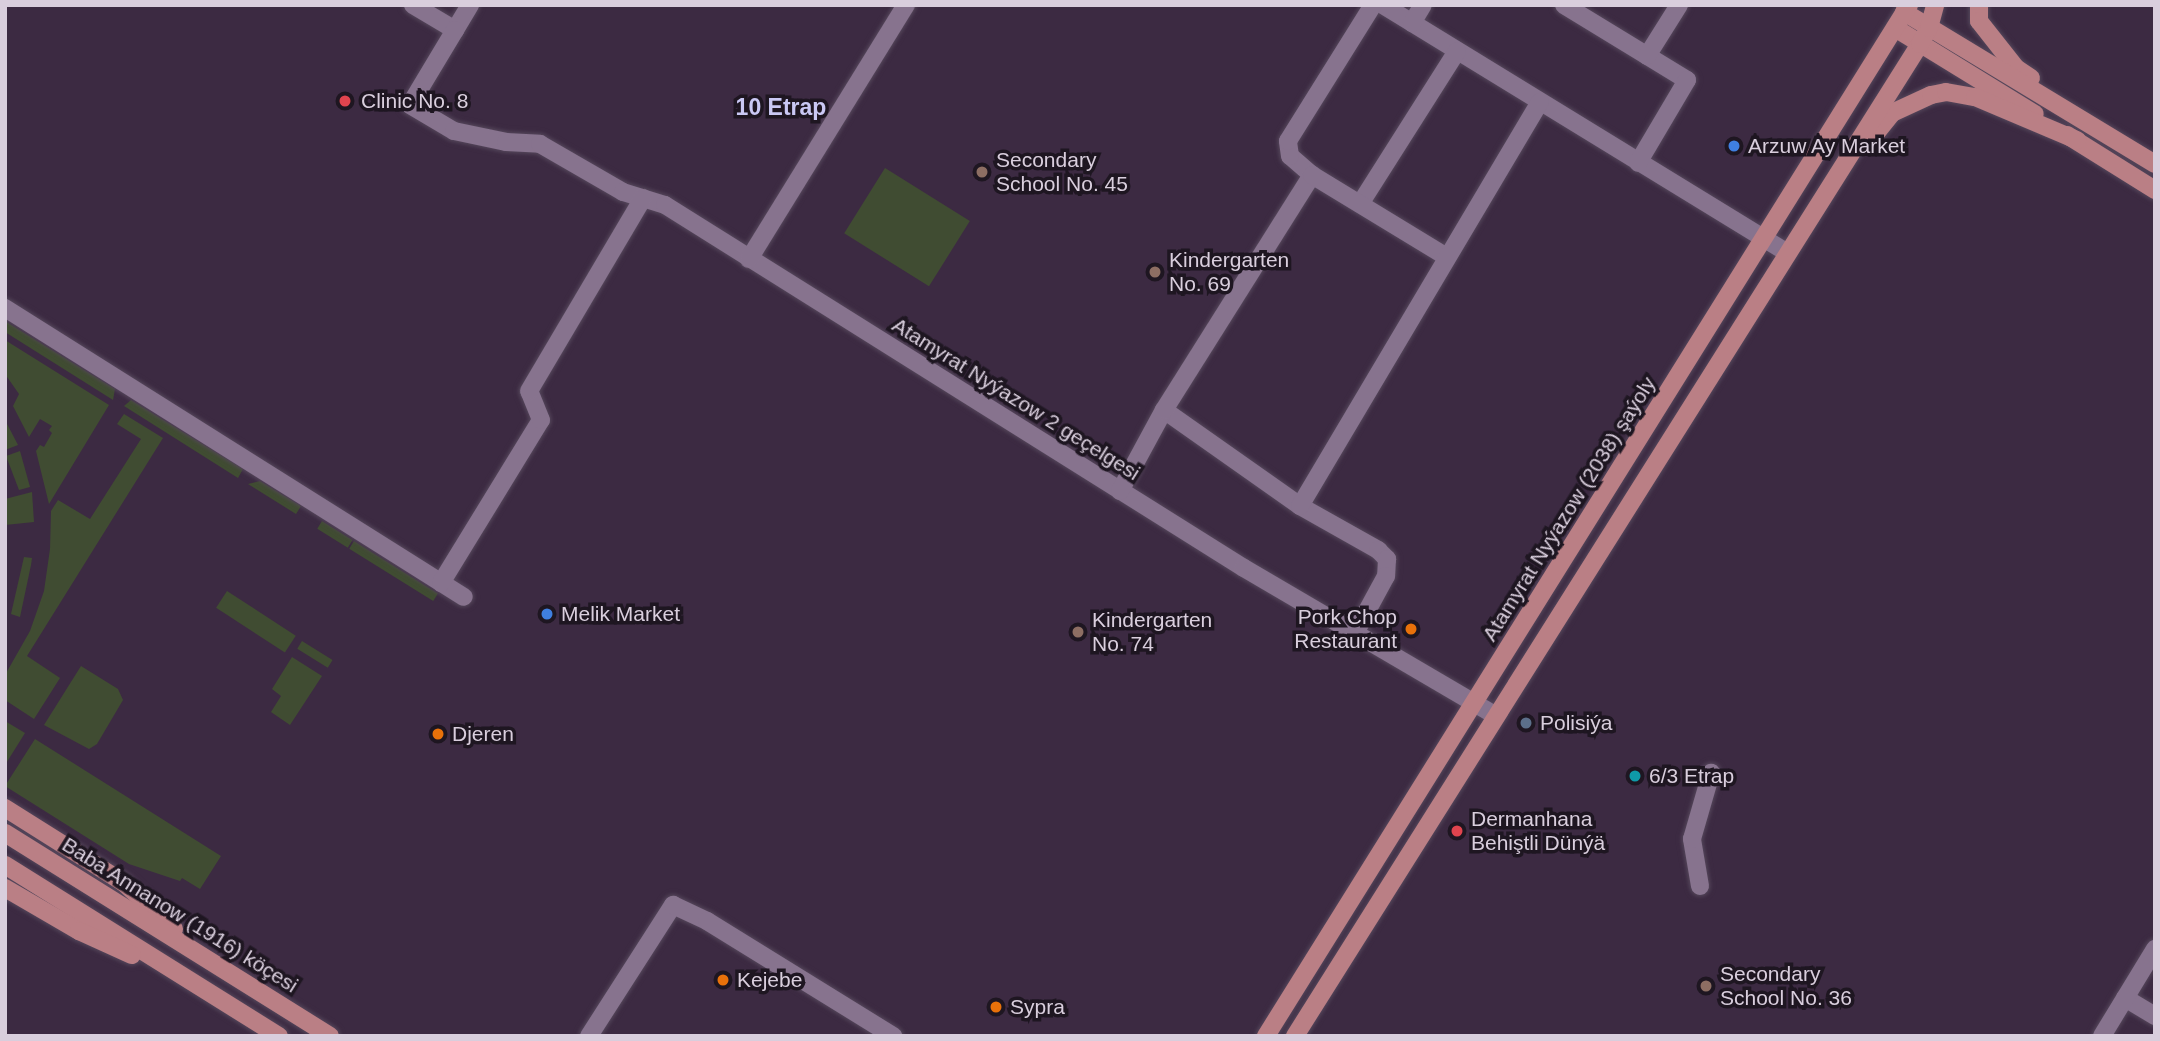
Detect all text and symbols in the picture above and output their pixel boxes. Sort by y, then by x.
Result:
place label: Clinic No. 8 [361,88,468,114]
marker: Clinic No. 8 [335,91,355,111]
district label: 10 Etrap [736,93,826,121]
place label: Arzuw Ay Market [1748,133,1906,159]
marker: Arzuw Ay Market [1726,138,1742,154]
place label: Secondary School No. 45 [996,147,1128,197]
marker: Secondary School No. 45 [974,164,990,180]
place label: Kindergarten No. 69 [1169,247,1289,297]
marker: Kindergarten No. 69 [1147,264,1163,280]
street label: Atamyrat Nyýazow 2 geçelgesi [888,312,1144,486]
street label: Atamyrat Nyýazow (2038) şaýoly [1477,372,1661,646]
place label: Melik Market [561,601,680,627]
place label: Pork Chop Restaurant [1294,604,1397,654]
marker: Melik Market [539,606,555,622]
place label: Kindergarten No. 74 [1092,607,1212,657]
marker: Pork Chop Restaurant [1403,621,1419,637]
marker: Kindergarten No. 74 [1070,624,1086,640]
place label: Polisiýa [1540,710,1612,736]
marker: Polisiýa [1518,715,1534,731]
place label: Djeren [452,721,514,747]
marker: Djeren [430,726,446,742]
place label: 6/3 Etrap [1649,763,1734,789]
marker: 6/3 Etrap [1627,768,1643,784]
place label: Dermanhana Behiştli Dünýä [1471,806,1605,856]
marker: Dermanhana Behiştli Dünýä [1449,823,1465,839]
street label: Baba Annanow (1916) köçesi [57,832,303,998]
place label: Secondary School No. 36 [1720,961,1852,1011]
place label: Kejebe [737,967,802,993]
marker: Kejebe [715,972,731,988]
marker: Secondary School No. 36 [1698,978,1714,994]
place label: Sypra [1010,994,1065,1020]
marker: Sypra [988,999,1004,1015]

